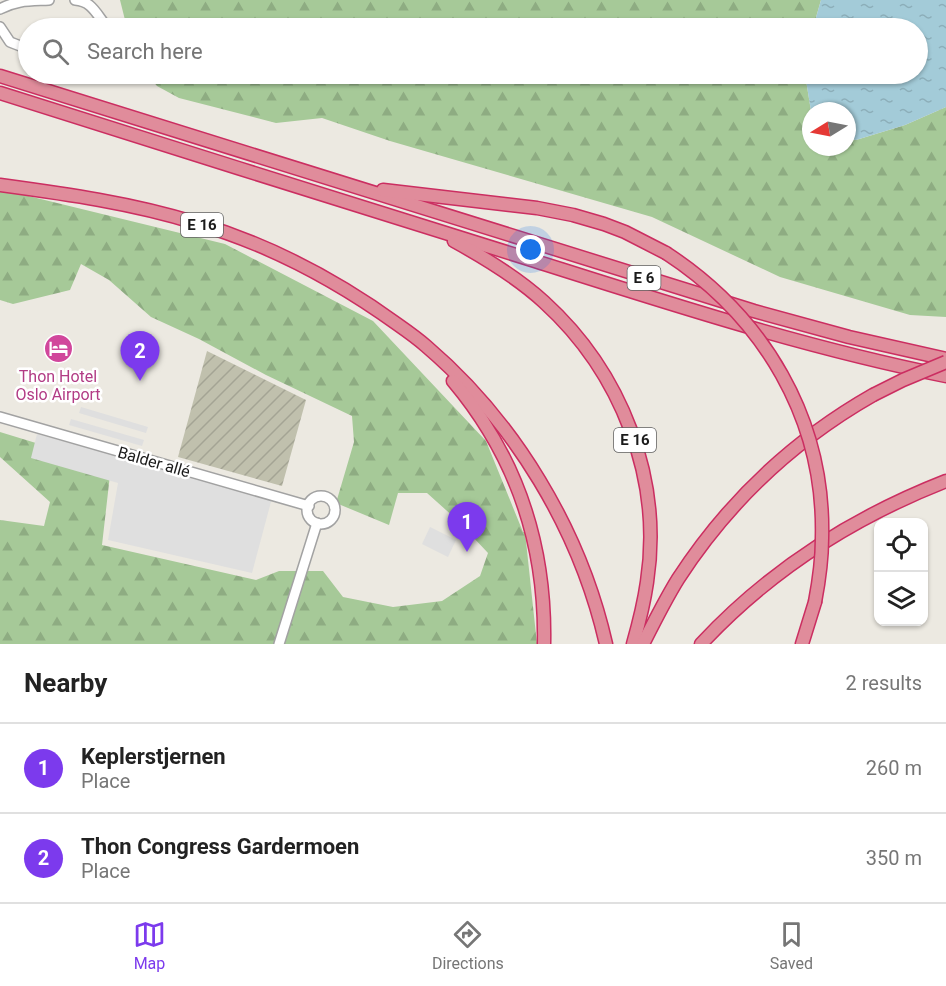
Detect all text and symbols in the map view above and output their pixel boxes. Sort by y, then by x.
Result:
search box [18,18,928,84]
icon: search [39,35,72,68]
text: Search here [87,39,203,64]
north arrow [802,102,856,156]
road number: E 16 [181,213,223,237]
your location [516,235,545,264]
road number: E 6 [628,266,660,290]
hotel icon: Thon Hotel Oslo Airport [42,332,74,364]
pin: 2 [120,332,160,381]
place label: Thon Hotel Oslo Airport [15,367,101,404]
road number: E 16 [614,428,656,452]
street label: Balder allé [116,443,192,481]
pin: 1 [448,502,486,552]
map controls [874,518,928,626]
button: locate [874,518,928,572]
button: layers [874,572,928,626]
text: Nearby [24,668,107,698]
text: 2 results [846,671,922,695]
text: Keplerstjernen [81,744,226,769]
text: 1 [38,756,49,780]
text: 260 m [866,756,922,780]
text: Place [81,769,130,793]
text: Thon Congress Gardermoen [81,834,359,859]
text: 2 [38,846,49,870]
text: 350 m [866,846,922,870]
text: Place [81,859,130,883]
tab: Map [133,918,166,973]
tab: Directions [432,918,504,973]
tab: Saved [770,918,813,973]

